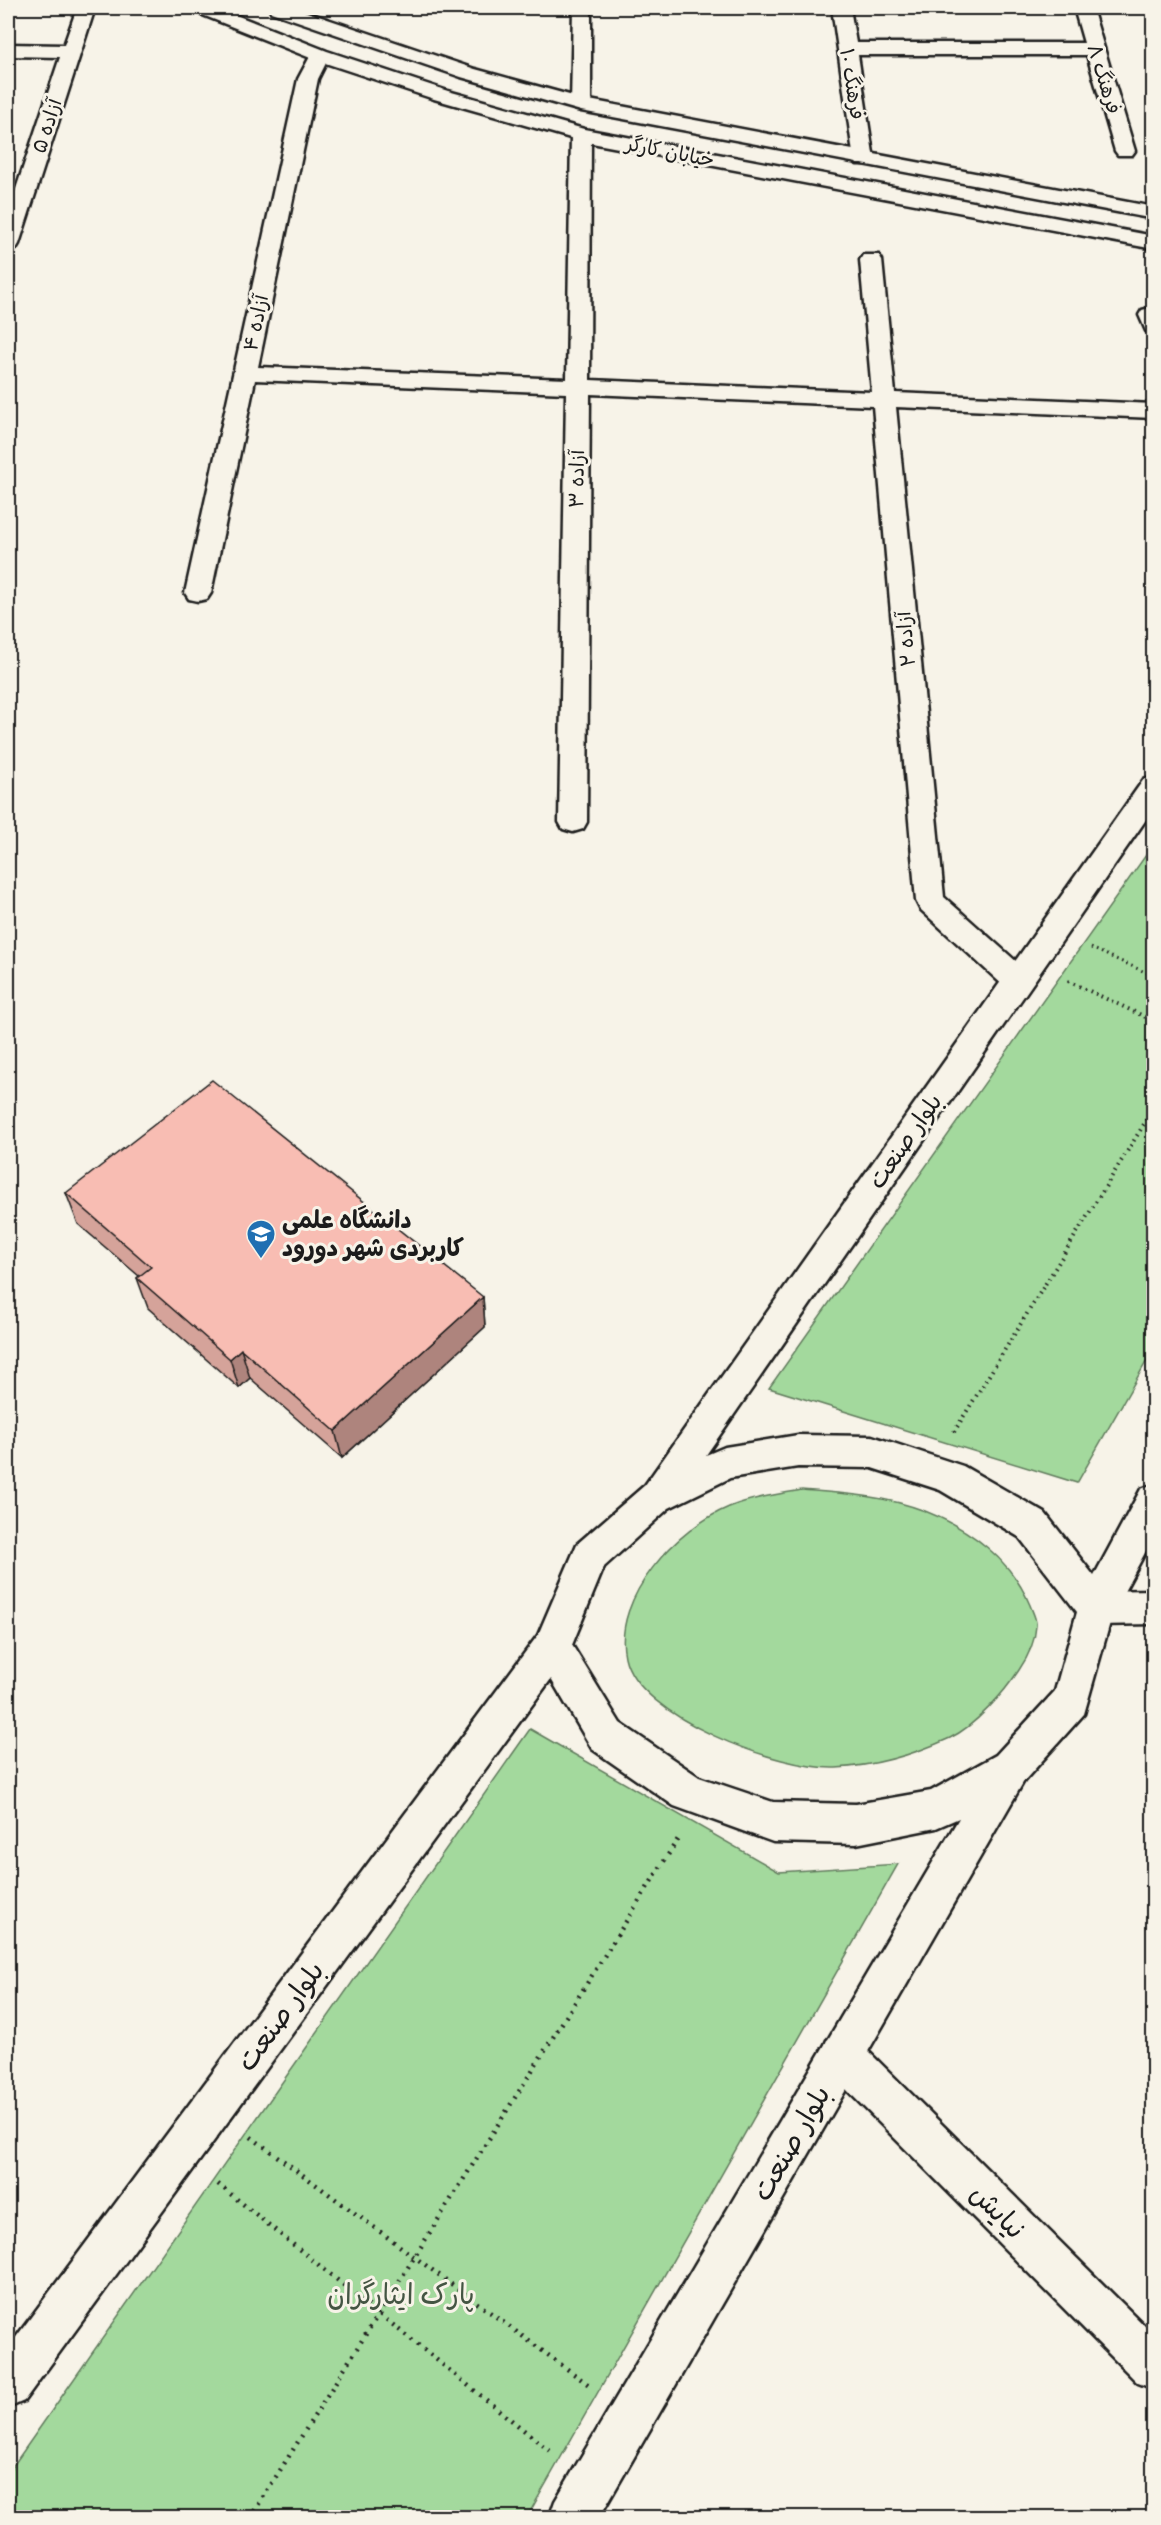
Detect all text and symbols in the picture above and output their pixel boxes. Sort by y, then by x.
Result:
street label: فرهنگ ۸ [1082,41,1126,117]
street label: فرهنگ ۱۰ [834,47,870,121]
street label: آزاده ۵ [26,95,68,156]
street label: خیابان کارگر [621,131,717,173]
street label: آزاده ۴ [238,291,274,354]
street label: آزاده ۳ [564,448,590,508]
street label: آزاده ۲ [891,609,921,668]
street label: بلوار صنعت [861,1088,949,1194]
place label: دانشگاه علمی کاربردی شهر دورود [282,1205,464,1264]
school or university icon: دانشگاه علمی کاربردی شهر دورود [245,1218,277,1260]
street label: بلوار صنعت [228,1954,332,2078]
street label: بلوار صنعت [744,2079,838,2207]
street label: نیایش [963,2176,1033,2246]
park label: پارک ایثارگران [327,2277,475,2313]

